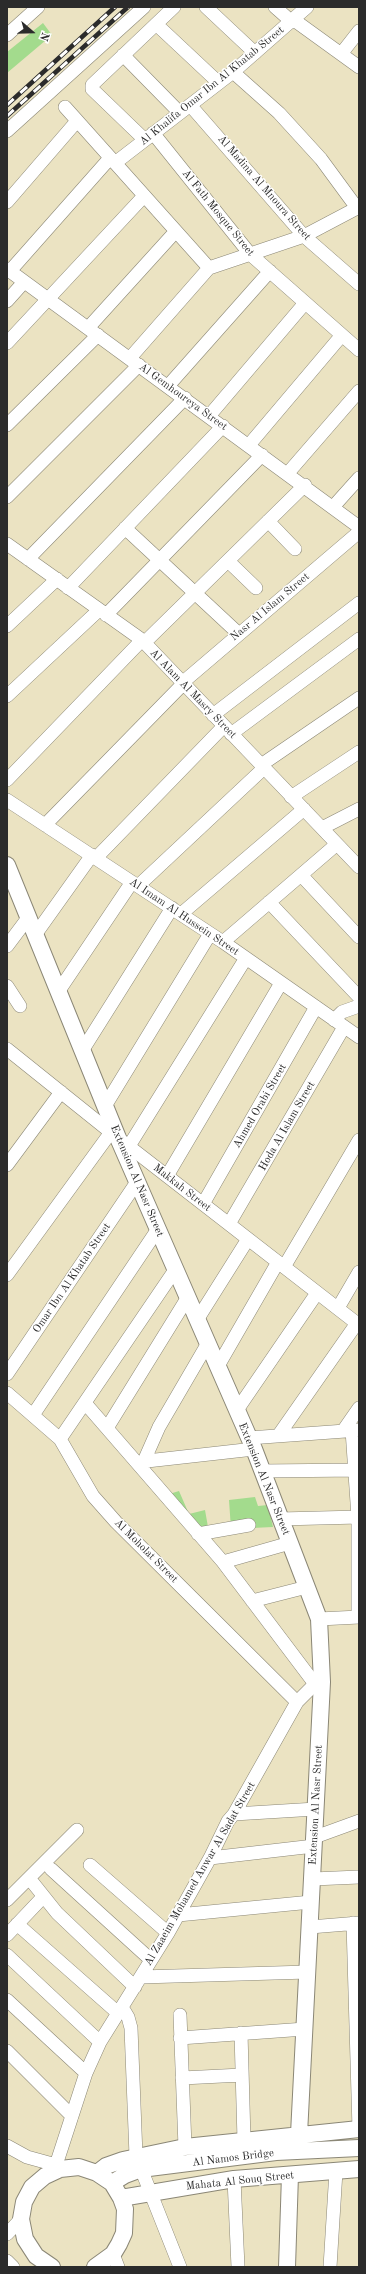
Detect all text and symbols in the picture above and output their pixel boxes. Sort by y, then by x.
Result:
north arrow [12,12,52,52]
street label: Al Khalifa Omar Ibn Al Khatab Street [137,24,287,148]
text: N [37,30,50,42]
street label: Al Madina Al Mnoura Street [215,133,313,243]
street label: Al Fath Mosque Street [179,167,257,259]
street label: Al Gemhoureya Street [136,360,230,434]
street label: Nasr Al Islam Street [228,570,312,644]
street label: Al Alam Al Masry Street [147,646,239,742]
street label: Al Imam Al Hussein Street [127,875,241,959]
street label: Ahmed Orabi Street [230,1061,290,1151]
street label: Hoda Al Islam Street [256,1079,318,1173]
street label: Extension Al Nasr Street [107,1123,167,1239]
street label: Makkah Street [150,1161,214,1215]
street label: Omar Ibn Al Khatab Street [30,1221,114,1335]
street label: Extension Al Nasr Street [235,1421,293,1537]
street label: Al Moholat Street [111,1516,181,1586]
street label: Extension Al Nasr Street [306,1745,326,1865]
street label: Al Zaaeim Mohamed Anwar Al Sadat Street [142,1780,258,1968]
street label: Al Namos Bridge [191,2146,275,2170]
street label: Mahata Al Souq Street [185,2169,295,2193]

